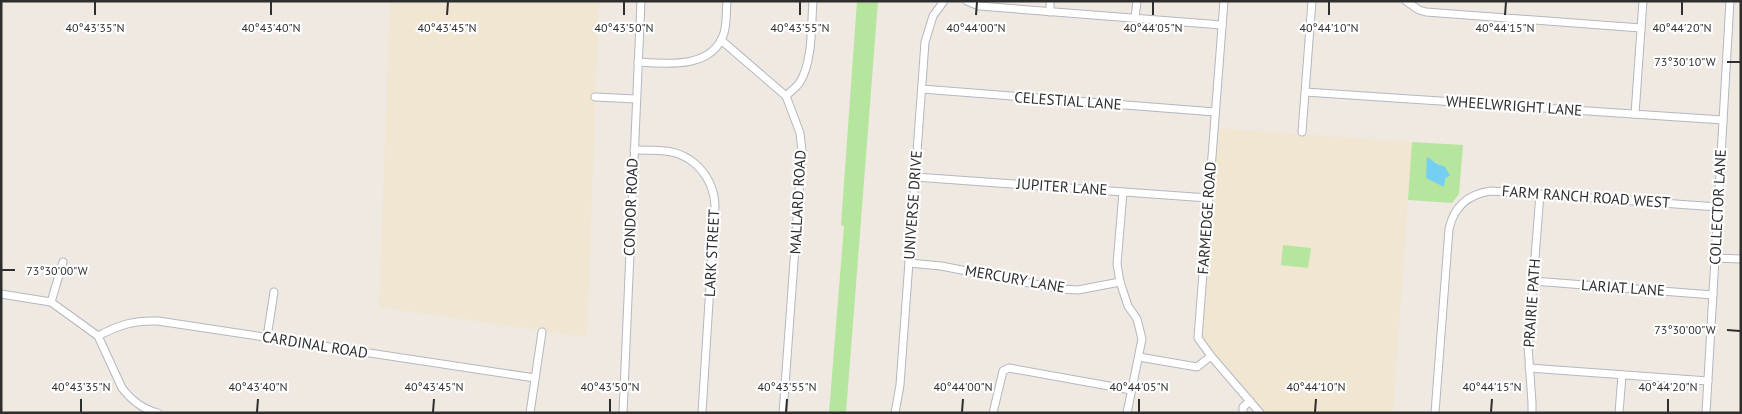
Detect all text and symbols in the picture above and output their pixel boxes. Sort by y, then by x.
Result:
text: 40°43'35"N [65,20,125,35]
text: 40°43'40"N [241,20,301,35]
text: 40°43'45"N [417,20,477,35]
text: 40°43'50"N [594,20,654,35]
text: 40°43'55"N [770,20,830,35]
text: 40°44'00"N [946,20,1006,35]
text: 40°44'05"N [1123,20,1183,35]
text: 40°44'10"N [1299,20,1359,35]
text: 40°44'15"N [1475,20,1535,35]
text: 40°44'20"N [1652,20,1712,35]
text: 73°30'10"W [1654,54,1716,69]
street label: CELESTIAL LANE [1014,87,1122,114]
street label: WHEELWRIGHT LANE [1445,91,1583,120]
street label: MALLARD ROAD [785,149,810,255]
street label: COLLECTOR LANE [1705,149,1730,265]
street label: UNIVERSE DRIVE [899,150,926,260]
street label: CONDOR ROAD [619,158,642,256]
street label: FARMEDGE ROAD [1193,161,1220,275]
street label: JUPITER LANE [1015,174,1108,199]
street label: FARM RANCH ROAD WEST [1501,181,1671,212]
street label: LARK STREET [700,208,723,297]
street label: PRAIRIE PATH [1519,258,1544,348]
street label: MERCURY LANE [964,260,1067,297]
text: 73°30'00"W [26,263,88,278]
street label: LARIAT LANE [1580,275,1666,300]
text: 73°30'00"W [1654,322,1716,337]
street label: CARDINAL ROAD [261,327,369,362]
text: 40°43'35"N [51,379,111,394]
text: 40°43'40"N [228,379,288,394]
text: 40°43'45"N [404,379,464,394]
text: 40°43'50"N [580,379,640,394]
text: 40°43'55"N [757,379,817,394]
text: 40°44'00"N [933,379,993,394]
text: 40°44'05"N [1109,379,1169,394]
text: 40°44'10"N [1286,379,1346,394]
text: 40°44'15"N [1462,379,1522,394]
text: 40°44'20"N [1638,379,1698,394]

